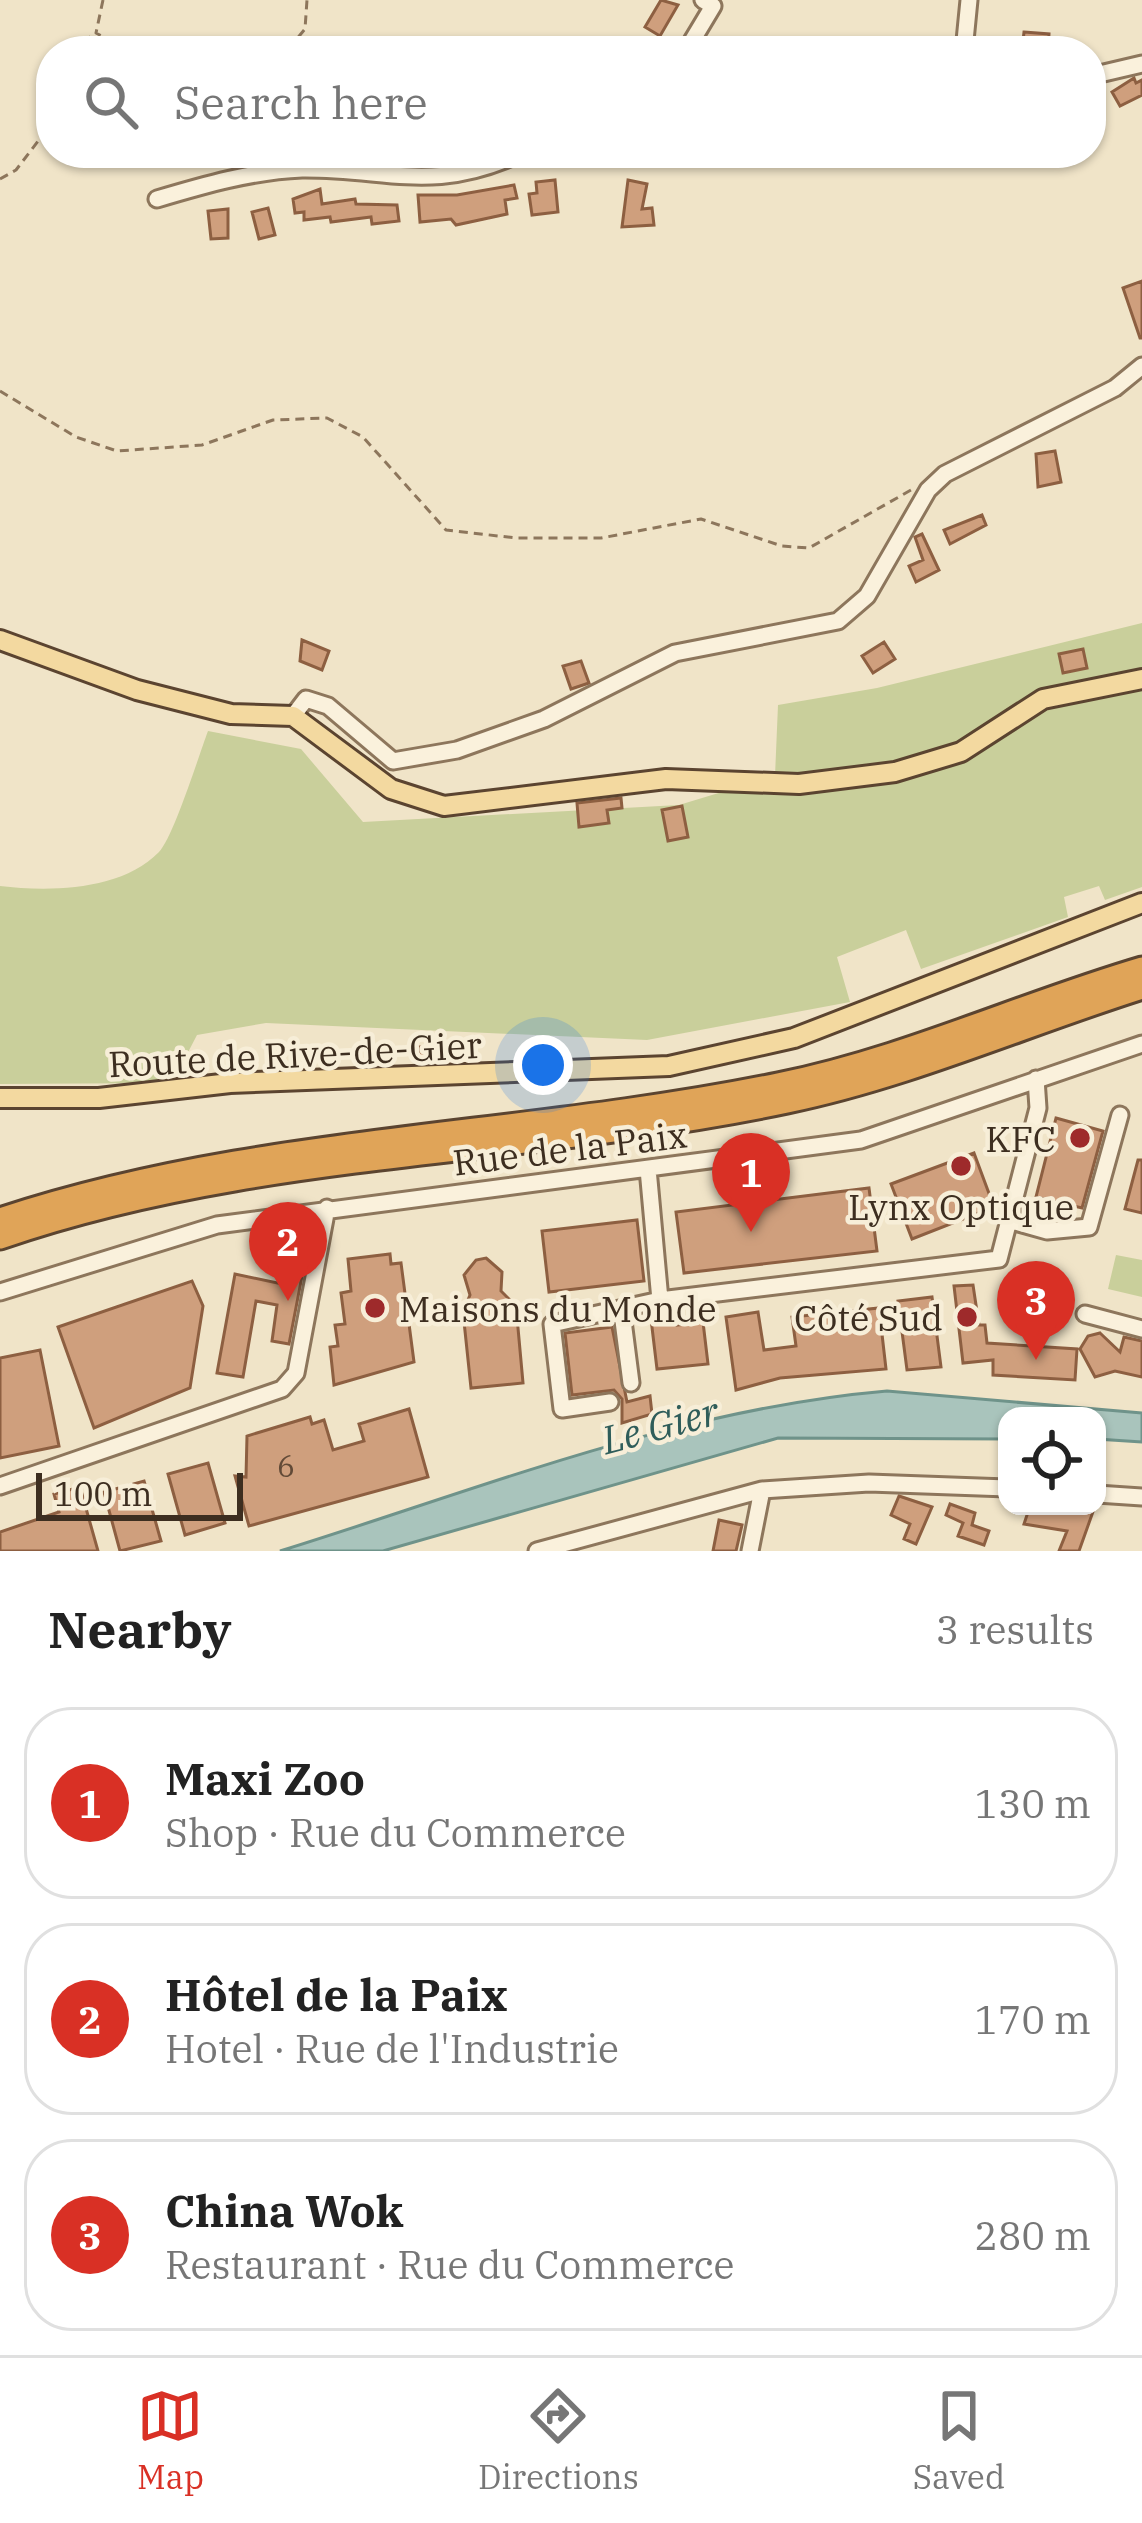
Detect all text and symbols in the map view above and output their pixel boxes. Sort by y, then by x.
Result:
search box [36,36,1106,168]
icon: search [78,69,144,135]
text: Search here [174,73,428,131]
street label: Route de Rive-de-Gier [107,1021,483,1087]
your location [513,1035,573,1095]
street label: Rue de la Paix [450,1110,690,1186]
place label: KFC [985,1115,1056,1162]
marker: KFC [1067,1125,1093,1151]
pin: 1 [712,1133,790,1232]
marker: Lynx Optique [948,1153,974,1179]
place label: Lynx Optique [848,1183,1074,1230]
pin: 2 [249,1202,327,1301]
pin: 3 [997,1261,1075,1360]
place label: Maisons du Monde [399,1285,717,1332]
place label: Côté Sud [794,1294,943,1341]
marker: Maisons du Monde [362,1295,388,1321]
marker: Côté Sud [954,1304,980,1330]
water label: Le Gier [595,1385,725,1465]
map controls [998,1407,1106,1515]
button: locate [998,1407,1106,1515]
house number: 6 [277,1446,295,1485]
scale bar [36,1467,243,1520]
text: 100 m [54,1472,153,1515]
text: Nearby [48,1596,232,1662]
text: 3 results [936,1604,1094,1655]
text: Maxi Zoo [165,1749,365,1807]
text: 1 [78,1778,102,1829]
text: 130 m [975,1778,1091,1829]
text: Shop · Rue du Commerce [165,1807,626,1858]
text: Hôtel de la Paix [165,1965,507,2023]
text: 2 [78,1994,102,2045]
text: 170 m [975,1994,1091,2045]
text: Hotel · Rue de l'Industrie [165,2023,619,2074]
text: China Wok [165,2181,404,2239]
text: 3 [78,2210,102,2261]
text: 280 m [975,2210,1091,2261]
text: Restaurant · Rue du Commerce [165,2239,734,2290]
tab: Map [137,2383,204,2498]
tab: Directions [478,2383,639,2498]
tab: Saved [913,2383,1005,2498]

